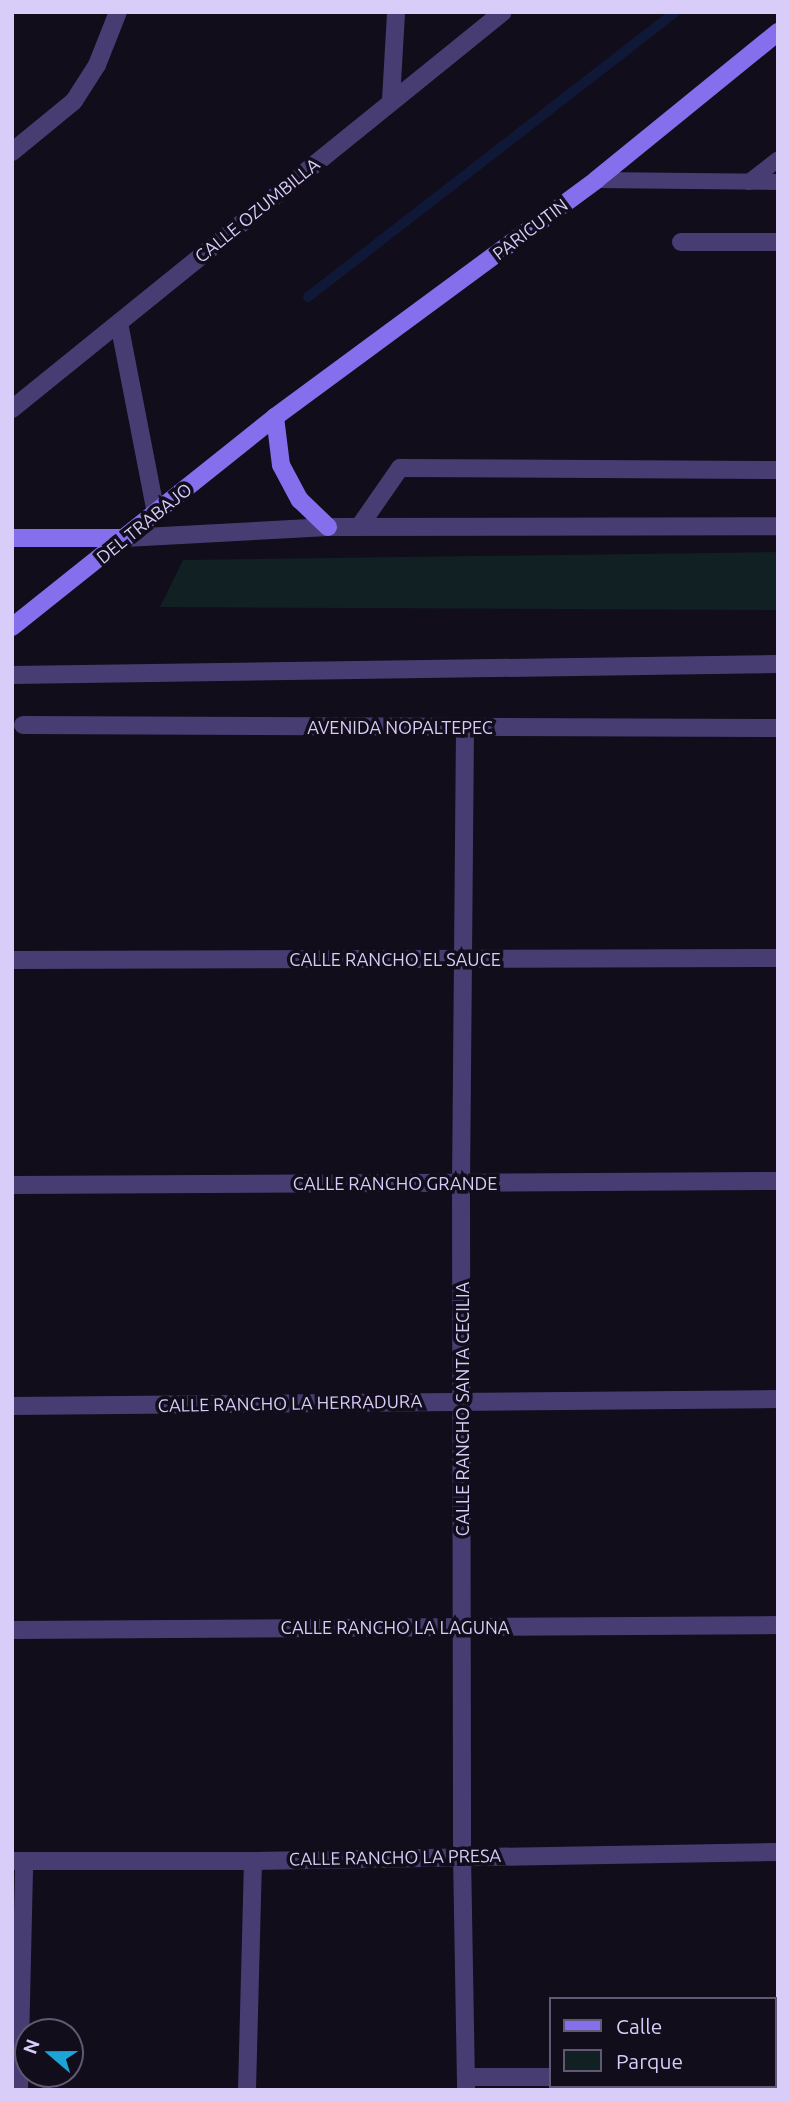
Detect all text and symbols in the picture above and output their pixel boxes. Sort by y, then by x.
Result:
street label: CALLE OZUMBILLA [190,153,324,267]
street label: PARICUTIN [488,194,572,264]
street label: DEL TRABAJO [92,478,196,568]
street label: AVENIDA NOPALTEPEC [307,716,493,738]
street label: CALLE RANCHO EL SAUCE [289,948,501,970]
street label: CALLE RANCHO GRANDE [293,1172,497,1194]
street label: CALLE RANCHO SANTA CECILIA [451,1282,473,1536]
street label: CALLE RANCHO LA HERRADURA [157,1390,423,1416]
street label: CALLE RANCHO LA LAGUNA [280,1616,510,1638]
street label: CALLE RANCHO LA PRESA [289,1844,501,1870]
legend [548,1997,776,2088]
text: Calle [616,2014,662,2038]
north arrow [14,2018,84,2088]
text: N [18,2036,44,2057]
text: Parque [616,2049,683,2073]

